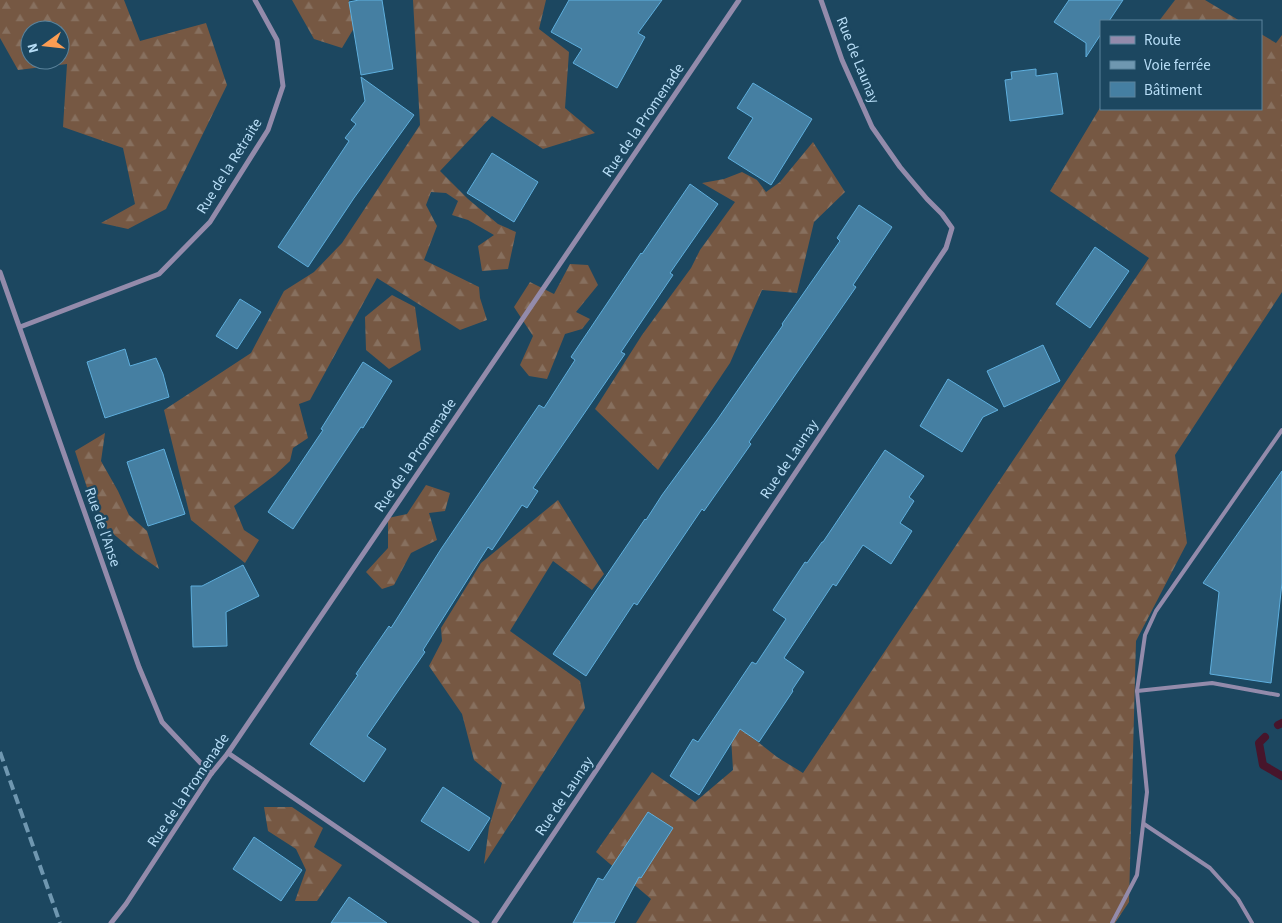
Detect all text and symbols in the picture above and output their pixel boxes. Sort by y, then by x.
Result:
street label: Rue de Launay [831,14,884,107]
north arrow [20,20,70,70]
legend [1100,20,1262,110]
text: Route [1144,30,1181,51]
text: N [23,41,44,55]
text: Voie ferrée [1144,55,1211,76]
street label: Rue de la Promenade [597,59,689,181]
text: Bâtiment [1144,80,1202,101]
street label: Rue de la Retraite [192,114,267,218]
street label: Rue de la Promenade [369,394,461,516]
street label: Rue de Launay [755,415,824,503]
street label: Rue de l'Anse [79,485,126,570]
street label: Rue de la Promenade [142,729,234,851]
street label: Rue de Launay [530,752,599,840]

